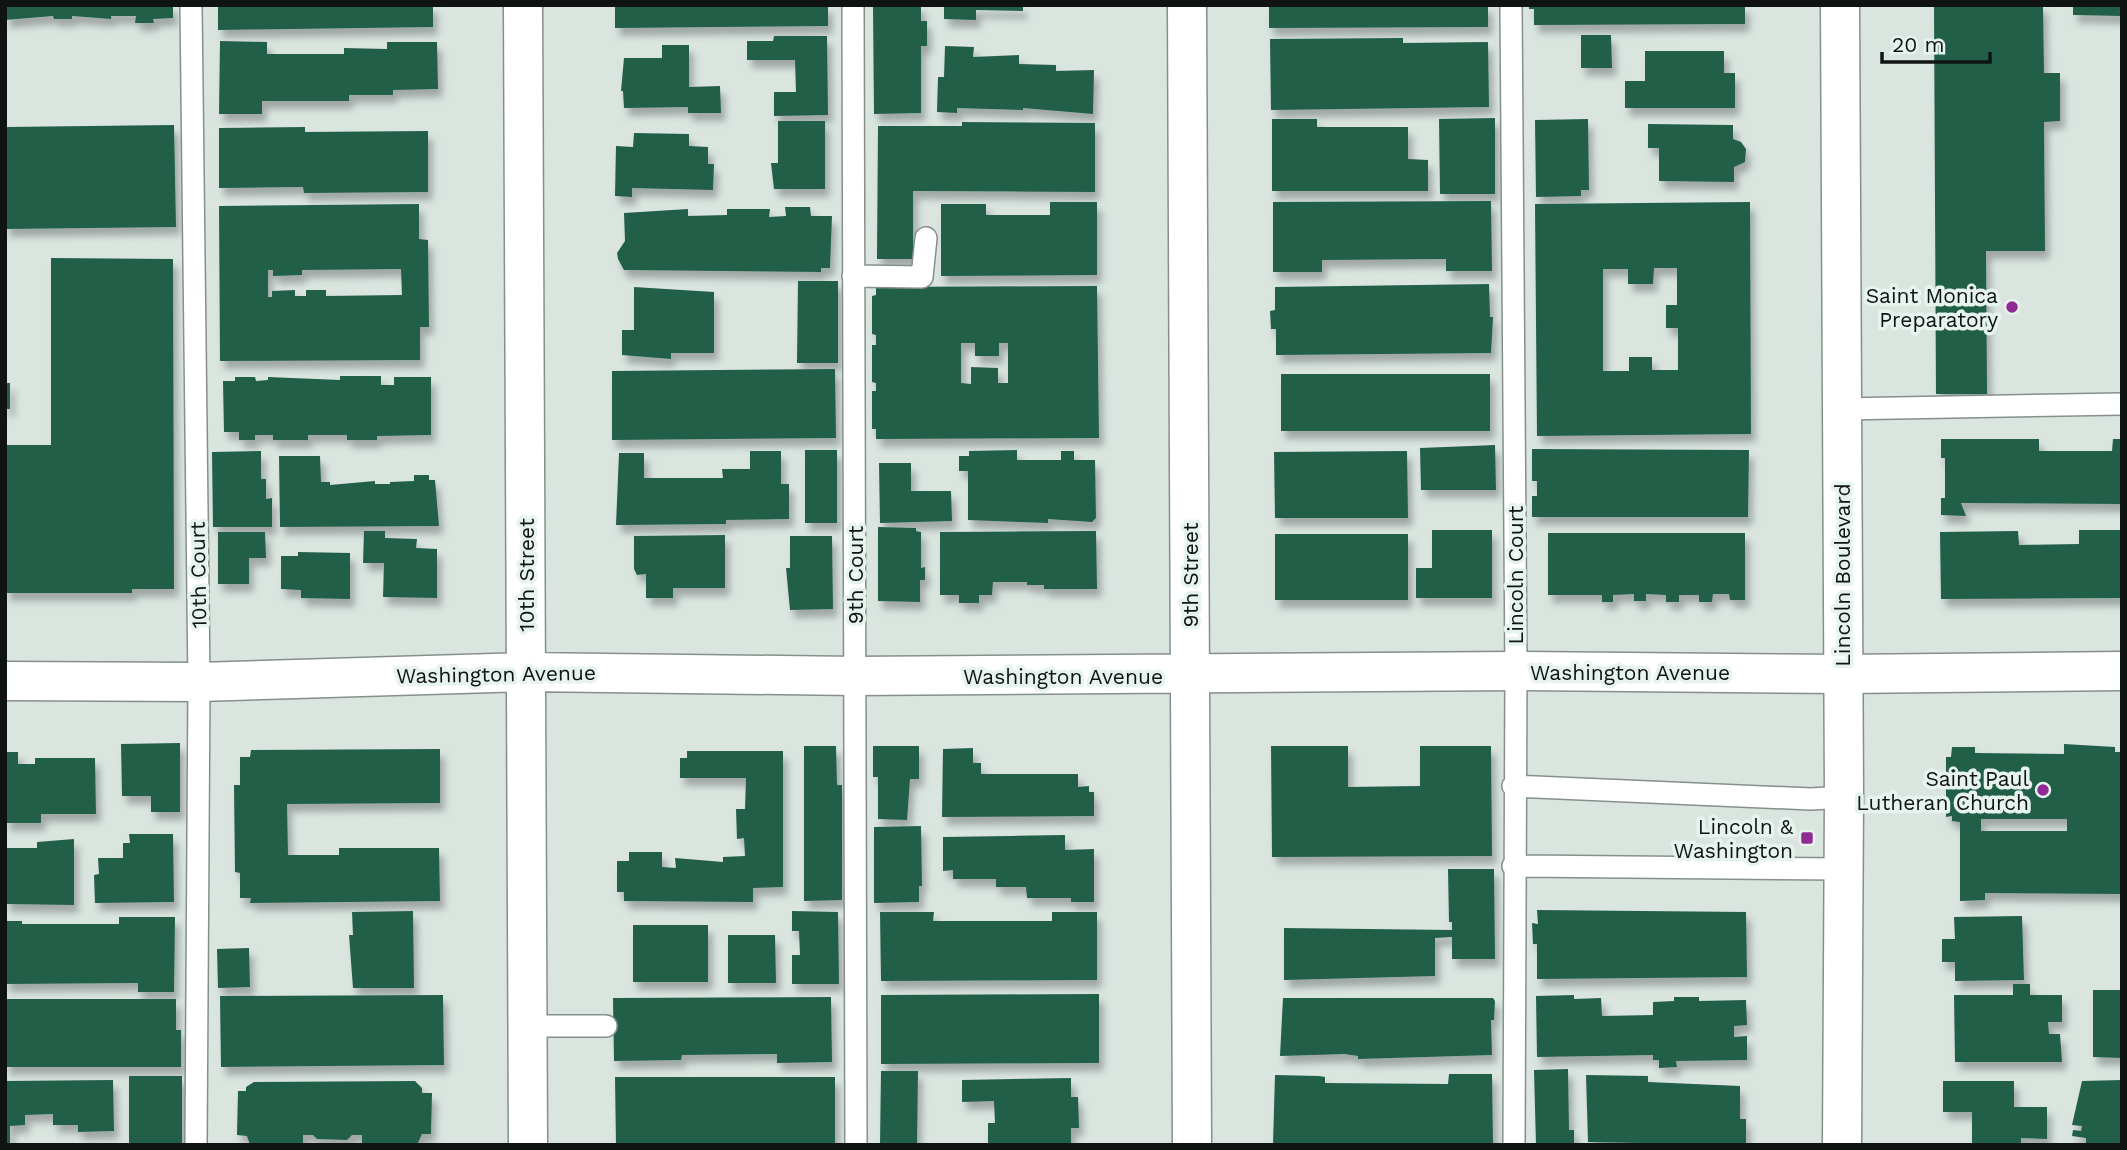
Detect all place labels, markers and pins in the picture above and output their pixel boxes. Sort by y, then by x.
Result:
place label: Saint Monica Preparatory [1866,283,1998,332]
marker: Saint Monica Preparatory [2004,299,2020,315]
place label: Saint Paul Lutheran Church [1856,766,2030,815]
marker: Saint Paul Lutheran Church [2035,782,2051,798]
place label: Lincoln & Washington [1674,814,1794,863]
marker: Lincoln & Washington [1799,830,1815,846]

